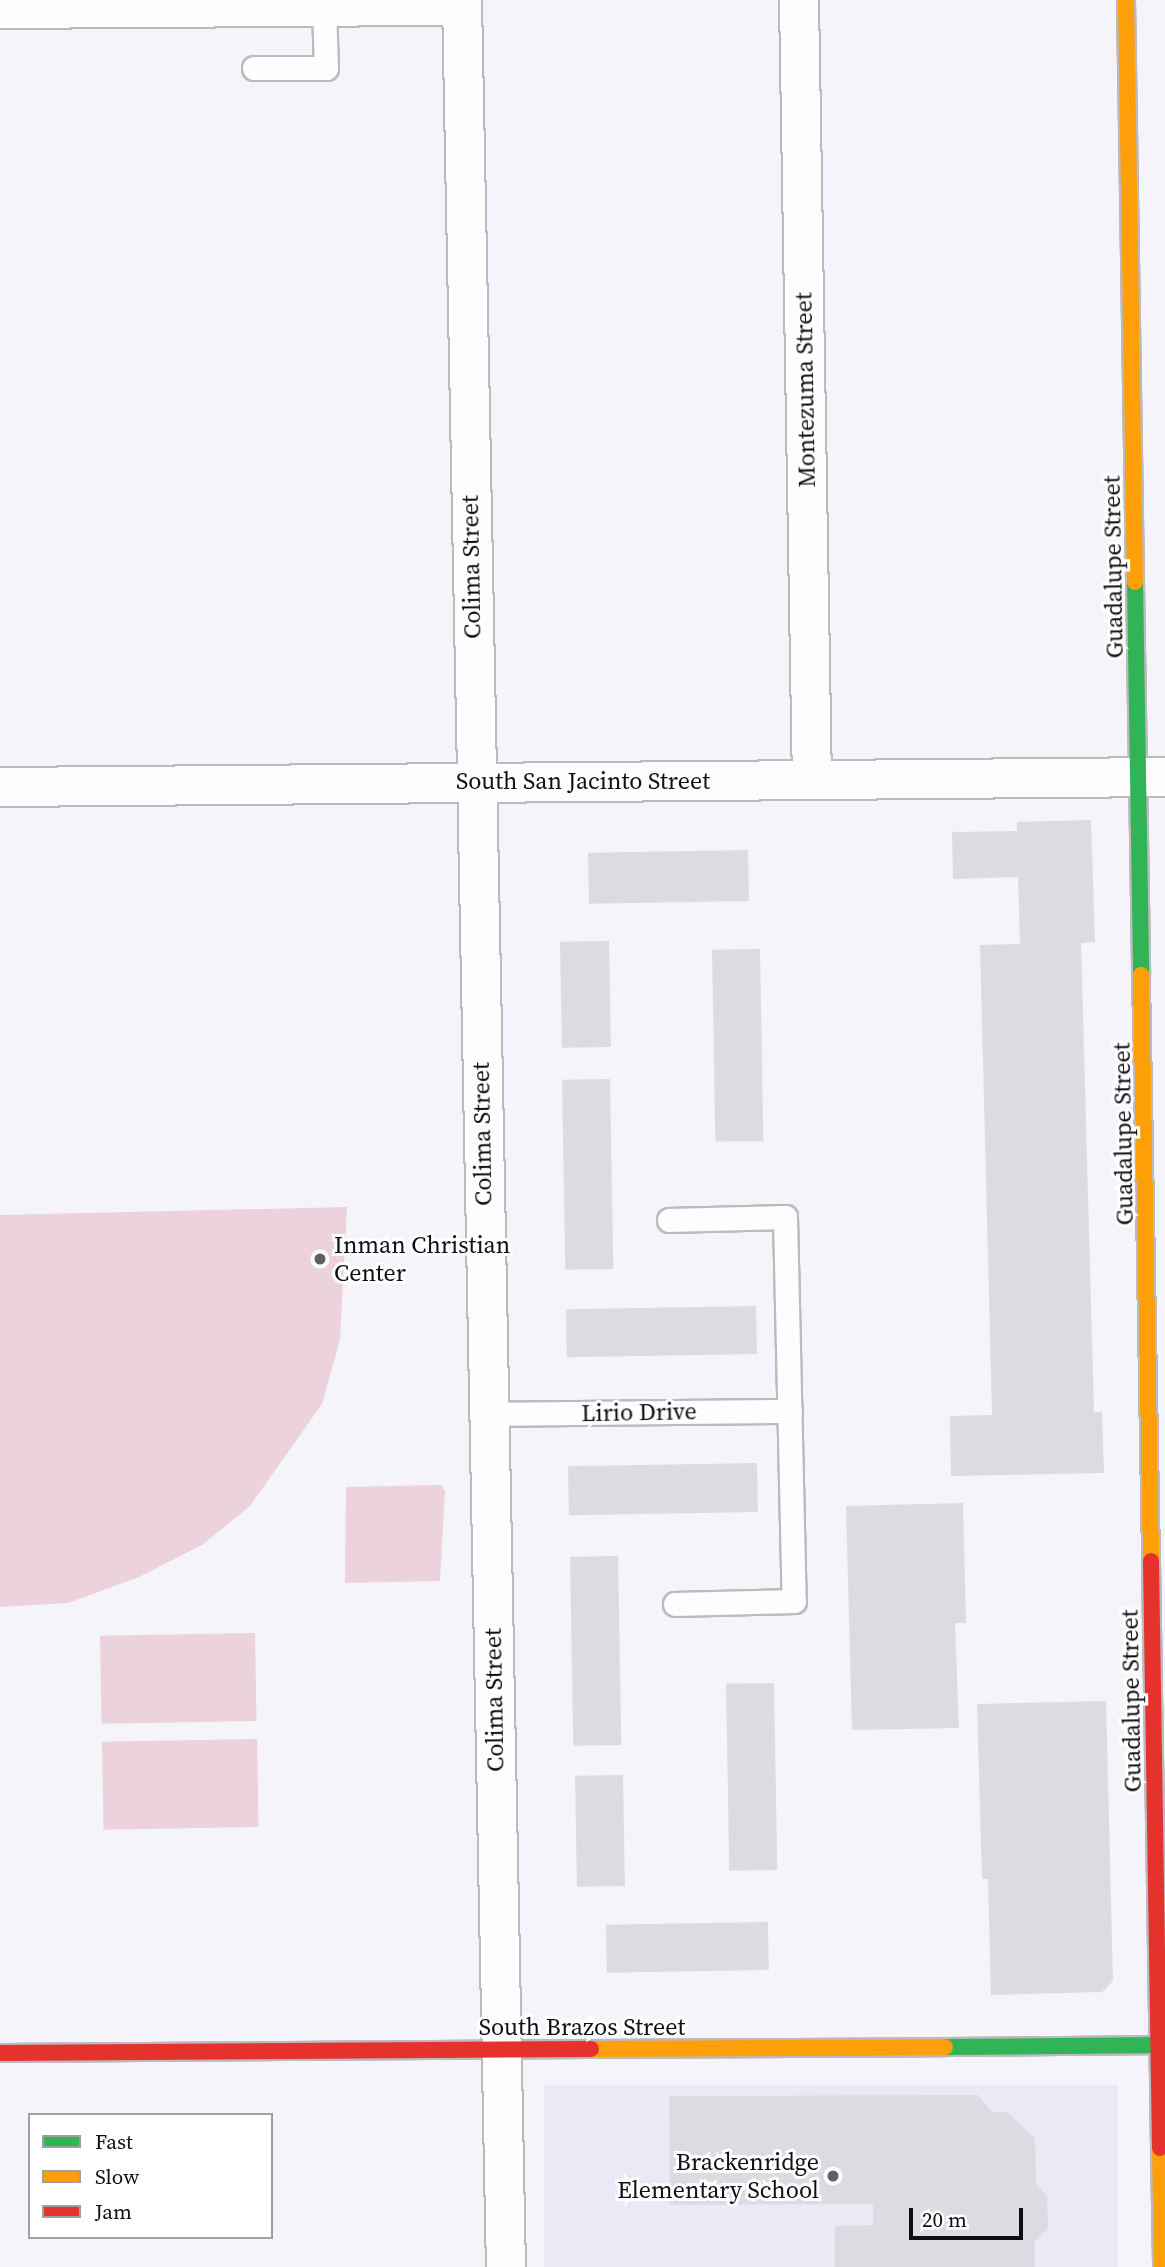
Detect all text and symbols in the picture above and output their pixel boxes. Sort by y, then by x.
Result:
street label: Montezuma Street [789,292,821,488]
street label: Guadalupe Street [1097,475,1129,659]
street label: Colima Street [455,495,487,639]
street label: South San Jacinto Street [456,767,710,795]
street label: Guadalupe Street [1107,1042,1139,1226]
street label: Colima Street [466,1062,498,1206]
place label: Inman Christian Center [334,1231,510,1287]
marker: Inman Christian Center [312,1251,328,1267]
street label: Lirio Drive [581,1397,697,1427]
street label: Guadalupe Street [1115,1609,1147,1793]
street label: Colima Street [478,1628,510,1772]
street label: South Brazos Street [479,2013,685,2041]
legend [28,2113,273,2239]
text: Fast [95,2127,133,2156]
place label: Brackenridge Elementary School [617,2148,819,2204]
text: Slow [95,2162,139,2191]
marker: Brackenridge Elementary School [825,2168,841,2184]
scale bar [913,2194,1027,2238]
text: Jam [95,2197,132,2226]
text: 20 m [922,2205,967,2234]

